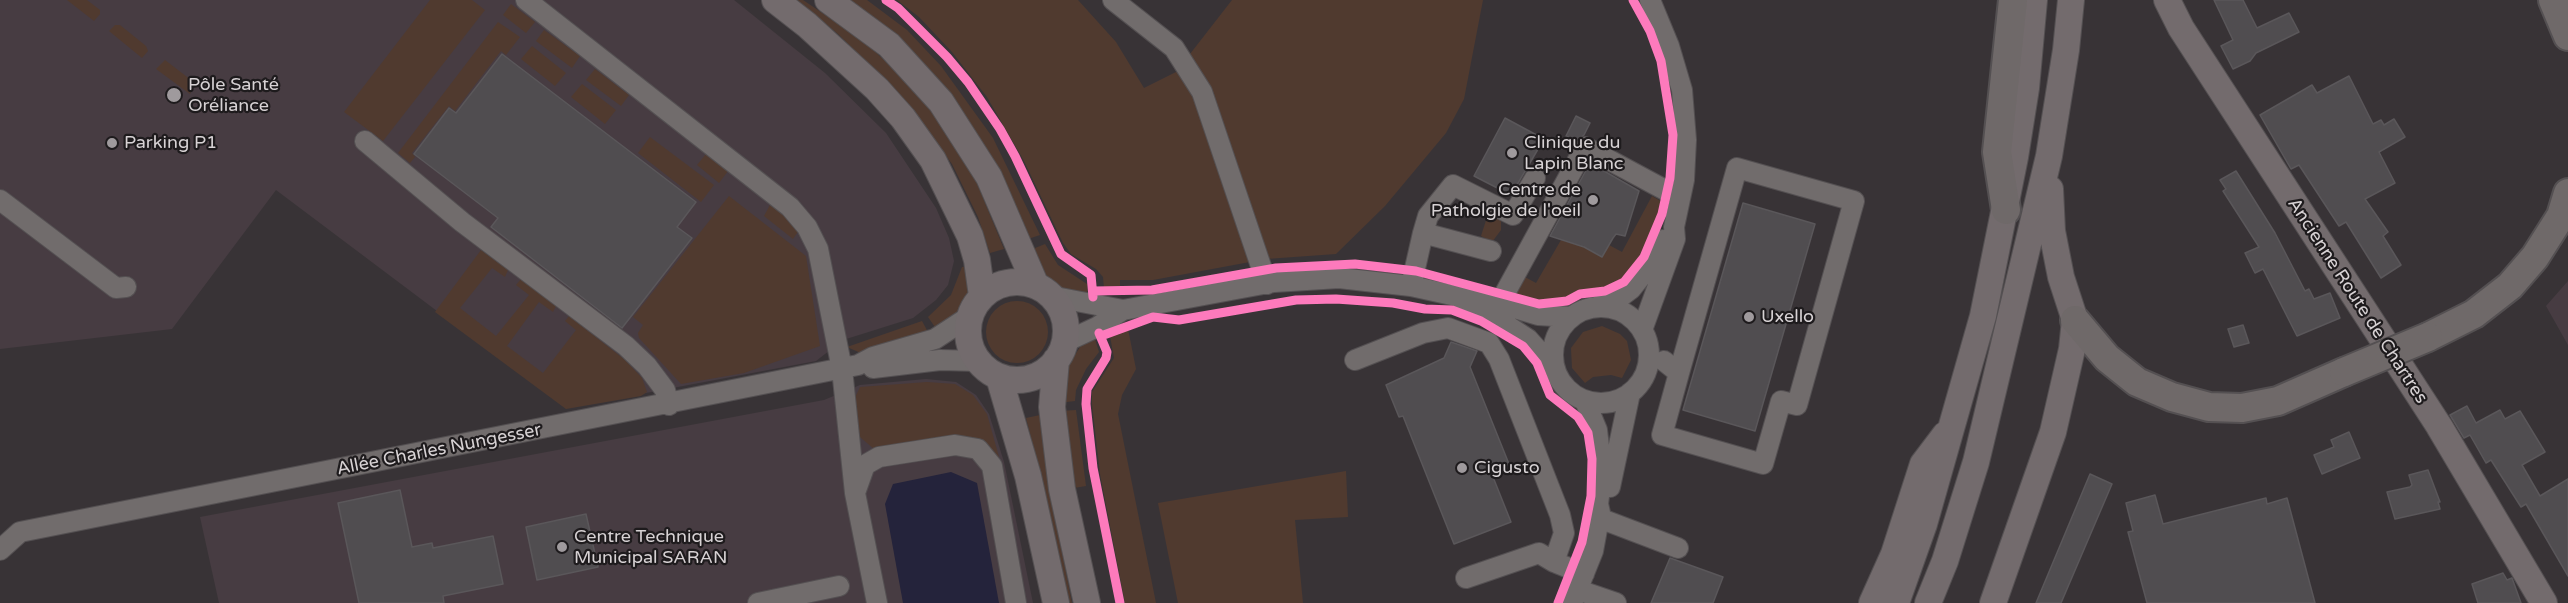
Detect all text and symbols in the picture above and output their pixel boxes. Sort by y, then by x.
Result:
place label: Pôle Santé Oréliance [188,74,279,116]
marker: Pôle Santé Oréliance [165,86,183,104]
place label: Parking P1 [124,132,217,154]
place label: Clinique du Lapin Blanc [1524,132,1623,174]
marker: Parking P1 [105,136,119,150]
marker: Clinique du Lapin Blanc [1505,146,1519,160]
place label: Centre de Patholgie de l'oeil [1431,179,1581,222]
marker: Centre de Patholgie de l'oeil [1586,193,1600,207]
street label: Ancienne Route de Chartres [2282,194,2432,408]
place label: Uxello [1761,306,1814,328]
marker: Uxello [1742,310,1756,324]
street label: Allée Charles Nungesser [335,420,543,480]
place label: Cigusto [1474,457,1540,479]
marker: Cigusto [1455,461,1469,475]
place label: Centre Technique Municipal SARAN [574,526,727,568]
marker: Centre Technique Municipal SARAN [555,540,569,554]

